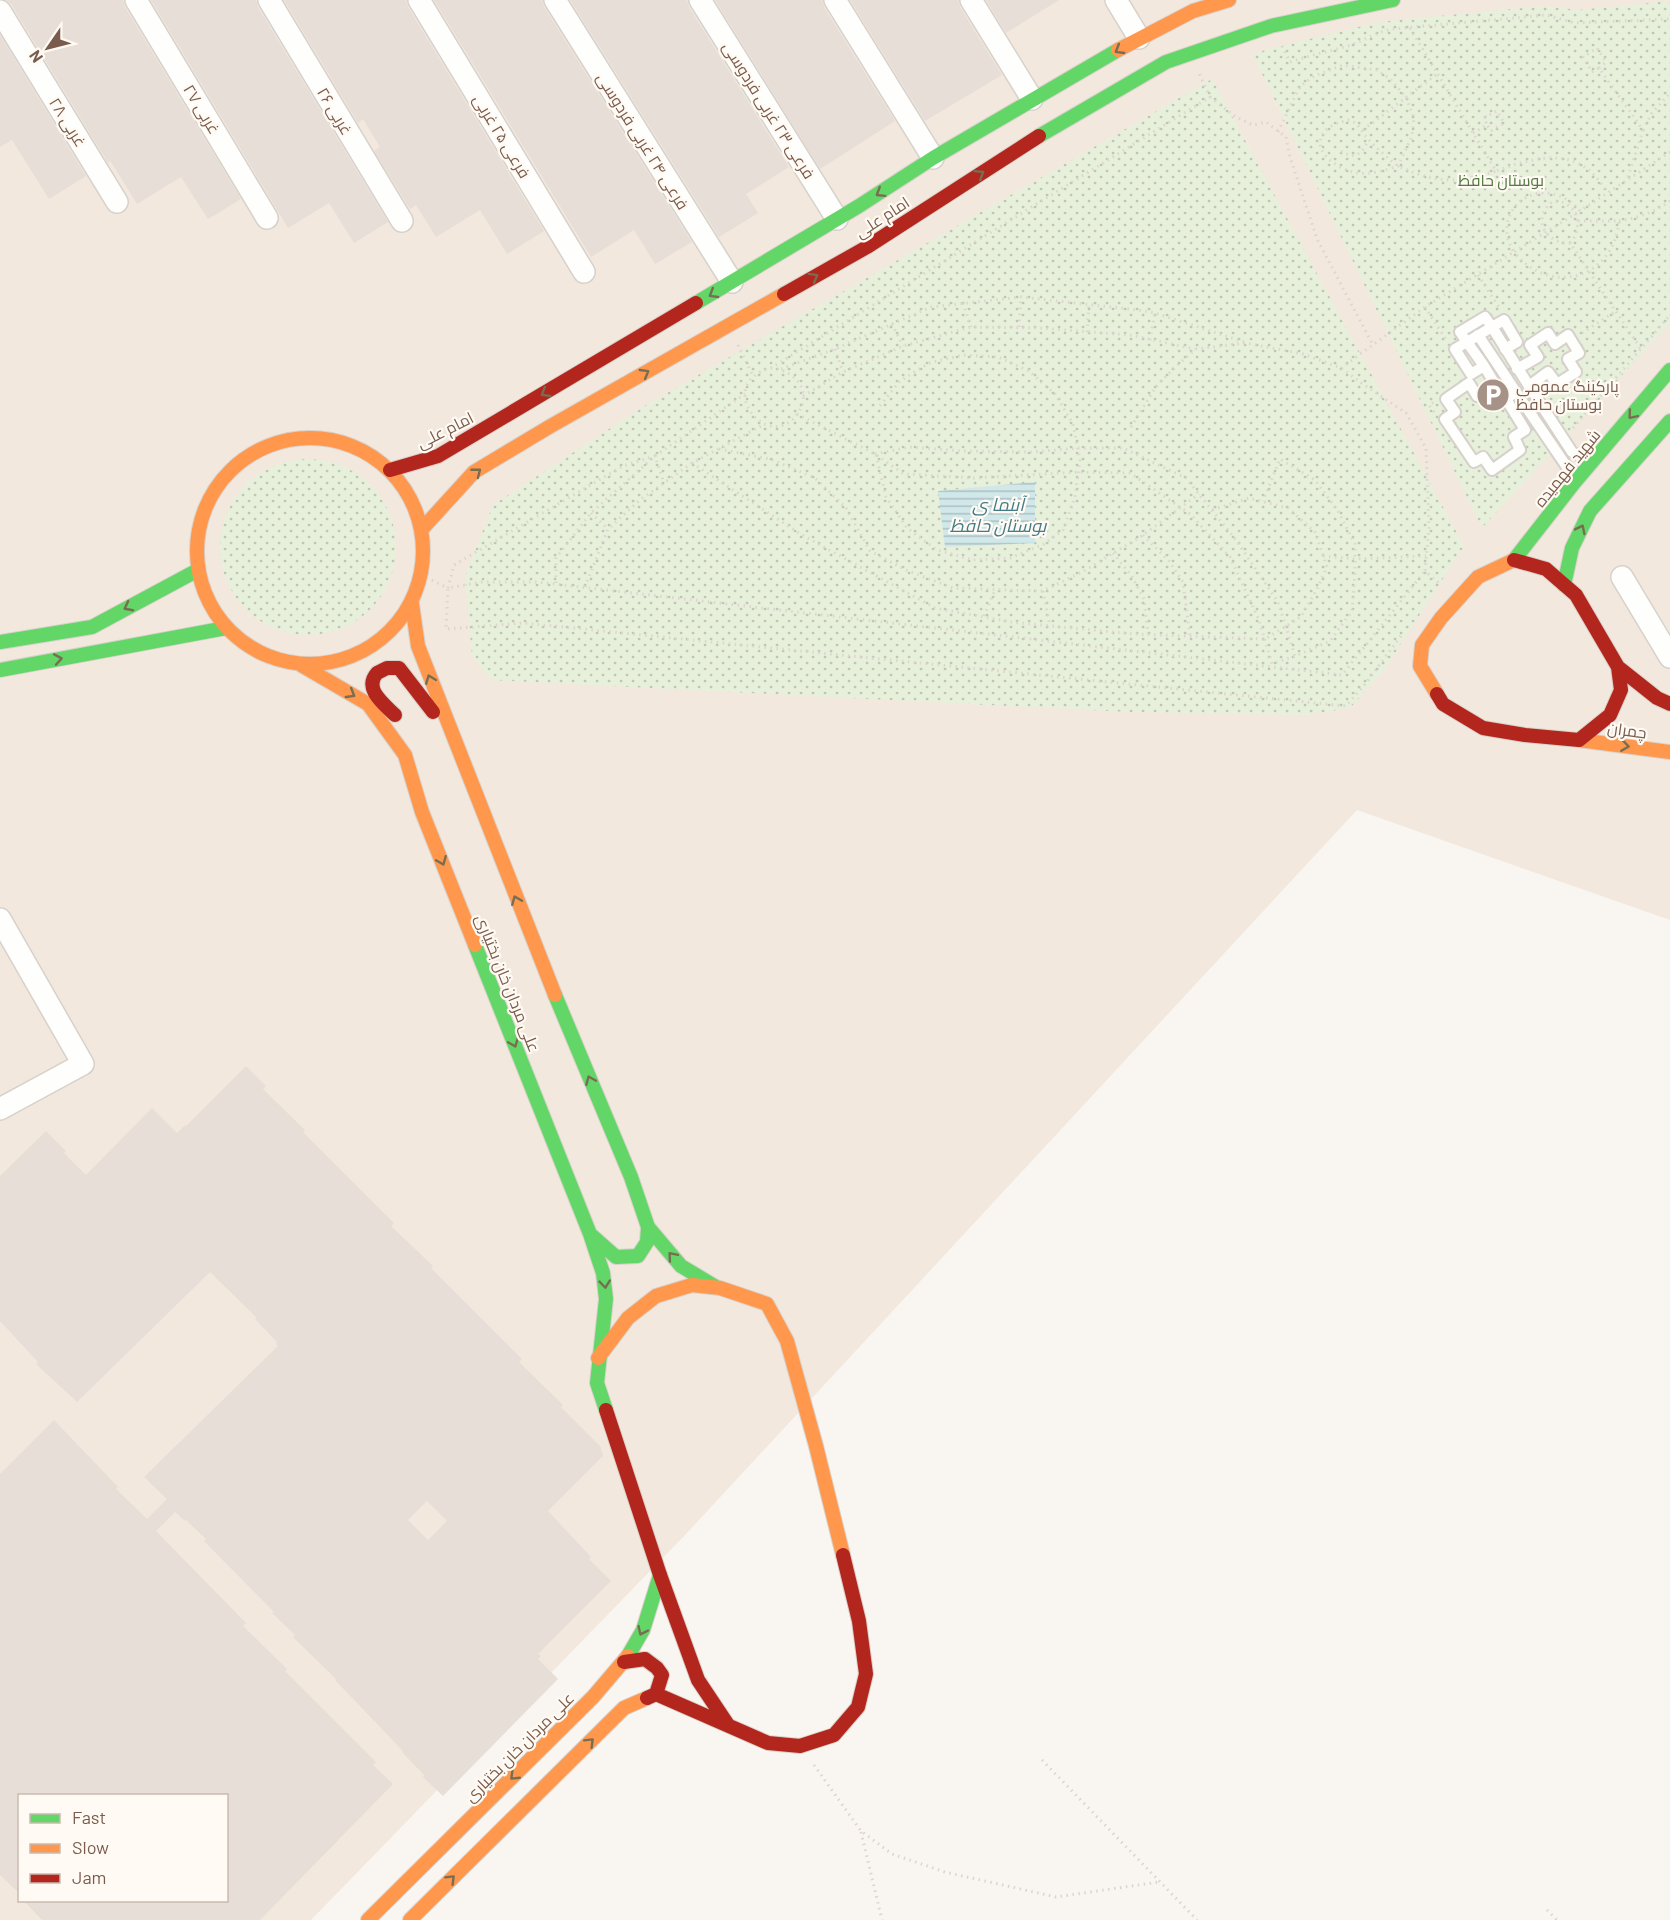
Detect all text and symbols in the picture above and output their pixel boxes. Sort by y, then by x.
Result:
north arrow [18,18,78,78]
street label: فرعی ۲۳ غربی فردوسی [718,38,819,183]
one-way arrow [1115,42,1125,54]
text: N [24,47,46,67]
street label: فرعی ۲۴ غربی فردوسی [592,69,693,214]
street label: ۲۷ غربی [179,81,225,138]
street label: ۲۶ غربی [312,84,357,139]
street label: فرعی ۲۵ غربی [468,90,535,182]
street label: ۲۸ غربی [44,94,91,151]
one-way arrow [973,170,984,181]
park label: بوستان حافظ [1458,170,1544,191]
one-way arrow [876,186,887,197]
street label: امام علی [851,192,914,244]
one-way arrow [808,273,818,284]
one-way arrow [709,286,719,298]
one-way arrow [638,369,649,380]
place label: پارکینگ عمومی بوستان حافظ [1516,376,1620,415]
parking icon: پارکینگ عمومی بوستان حافظ [1475,377,1511,413]
one-way arrow [541,385,551,397]
street label: امام علی [413,407,478,455]
one-way arrow [1628,408,1639,419]
street label: شهید فهمیده [1530,425,1605,511]
one-way arrow [470,468,481,479]
water label: آبنما ی بوستان حافظ [950,493,1048,537]
one-way arrow [1574,525,1585,536]
one-way arrow [124,600,134,611]
one-way arrow [52,653,62,666]
one-way arrow [425,674,437,685]
one-way arrow [345,687,355,699]
street label: چمران [1606,717,1648,745]
one-way arrow [1620,740,1629,752]
one-way arrow [435,855,447,866]
one-way arrow [511,895,524,906]
street label: علی مردان خان بختیاری [470,911,545,1055]
one-way arrow [506,1037,519,1047]
one-way arrow [585,1076,597,1087]
one-way arrow [668,1252,679,1263]
one-way arrow [598,1279,610,1288]
one-way arrow [637,1624,649,1635]
street label: علی مردان خان بختیاری [460,1688,579,1807]
one-way arrow [584,1738,594,1749]
one-way arrow [510,1769,520,1780]
legend [18,1794,228,1902]
text: Fast [72,1806,106,1828]
text: Slow [72,1836,109,1858]
text: Jam [72,1866,106,1888]
one-way arrow [445,1875,455,1886]

